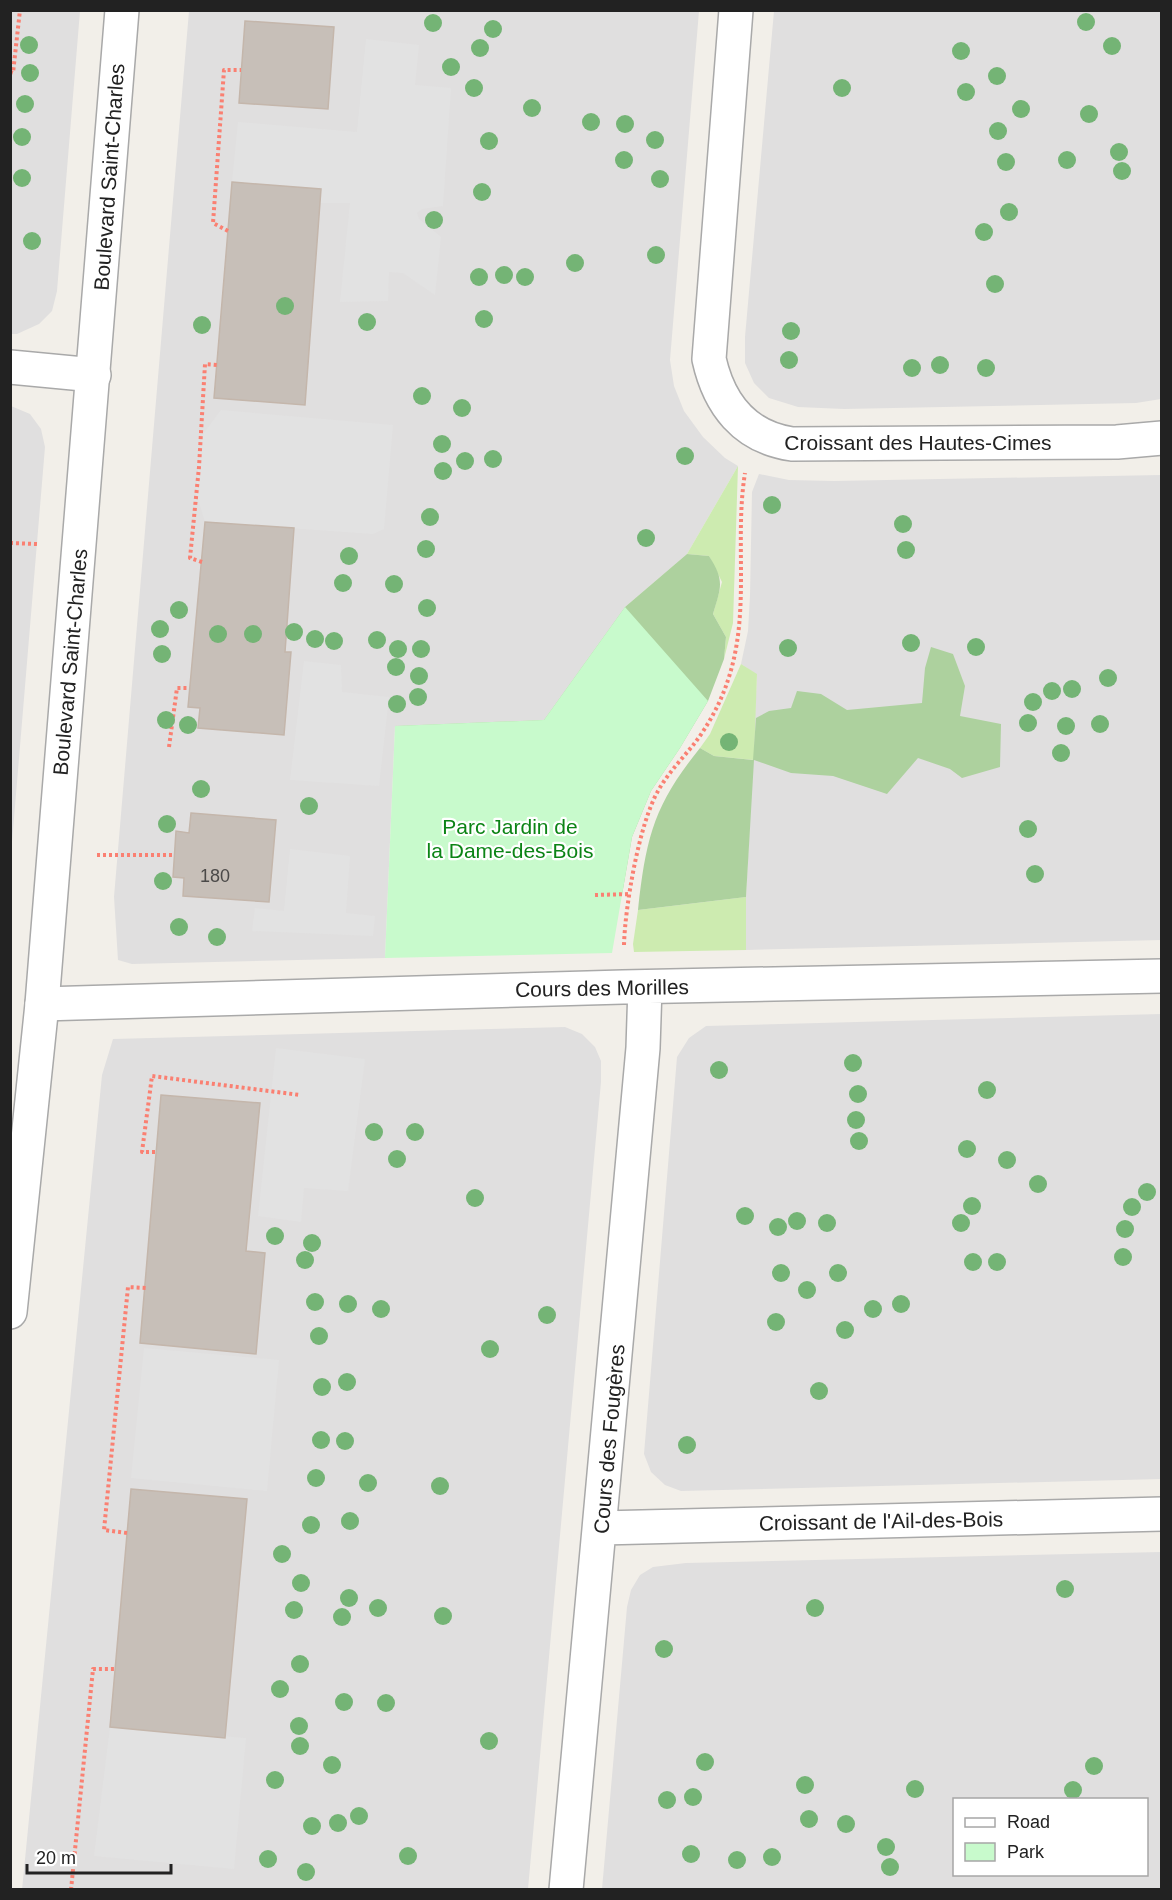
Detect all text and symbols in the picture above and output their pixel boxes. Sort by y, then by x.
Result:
street label: Boulevard Saint-Charles [90,63,128,291]
street label: Croissant des Hautes-Cimes [784,431,1052,454]
street label: Boulevard Saint-Charles [49,548,91,776]
park label: Parc Jardin de la Dame-des-Bois [427,815,593,862]
house number: 180 [200,866,230,886]
street label: Cours des Morilles [515,975,689,1001]
street label: Cours des Fougères [589,1343,629,1535]
street label: Croissant de l'Ail-des-Bois [759,1507,1003,1535]
legend [953,1798,1148,1876]
text: Road [1007,1812,1050,1832]
scale bar [27,1837,171,1875]
text: Park [1007,1842,1045,1862]
text: 20 m [36,1848,76,1868]

